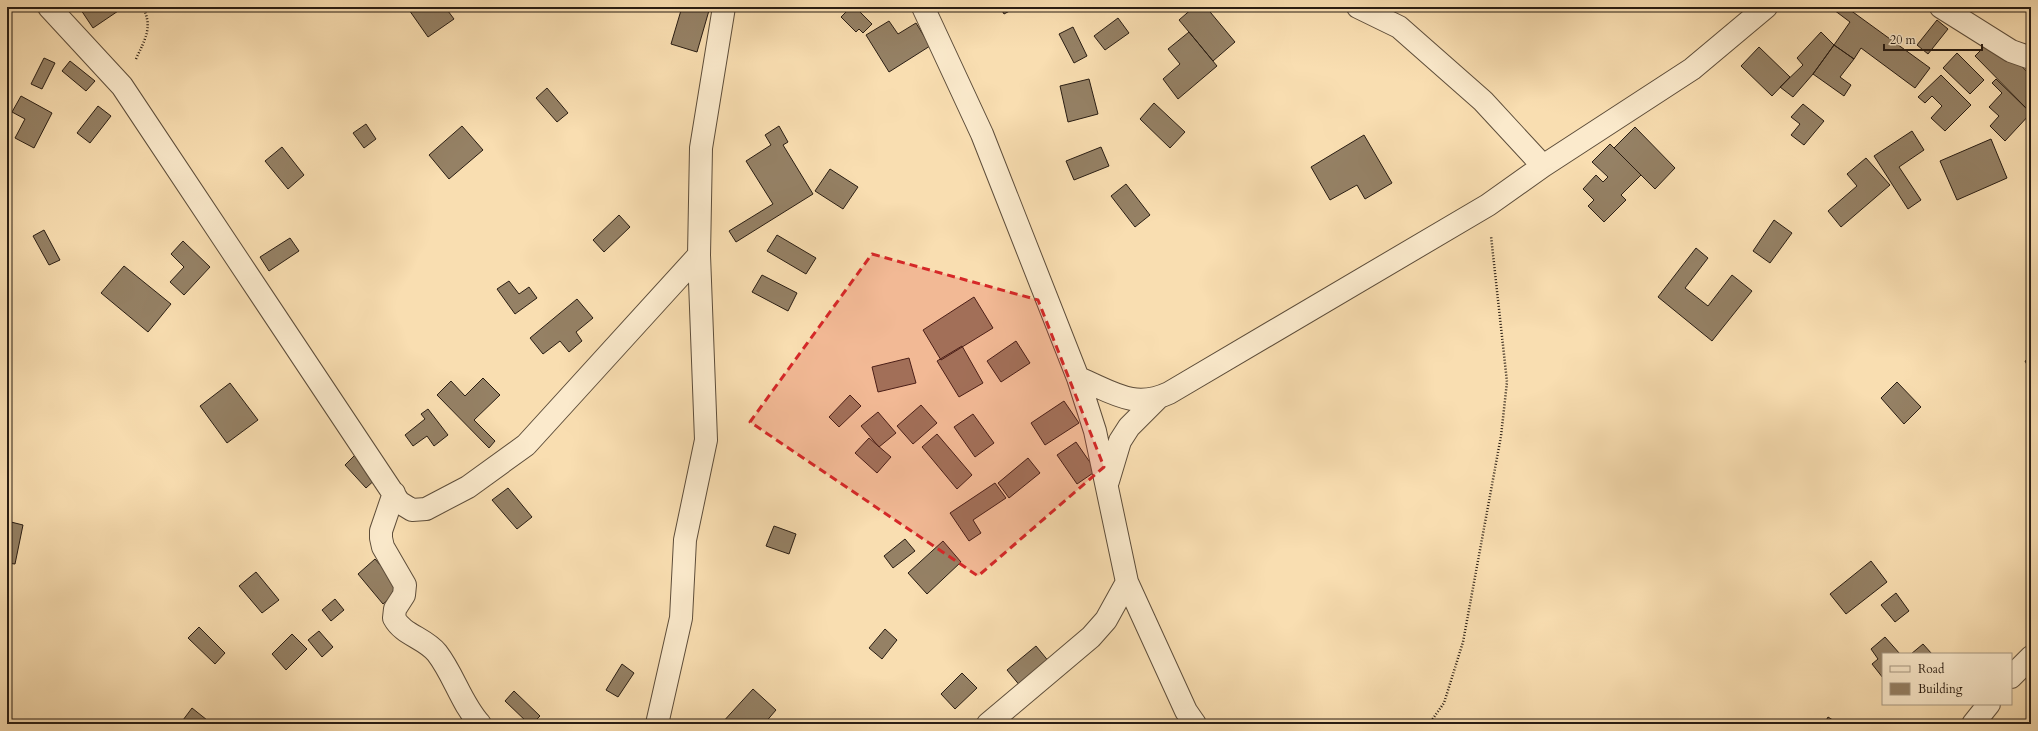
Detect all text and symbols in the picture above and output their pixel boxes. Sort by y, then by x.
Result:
scale bar [1884,26,1982,52]
text: 20 m [1890,32,1917,48]
legend [1882,653,2012,705]
text: Road [1918,661,1945,677]
text: Building [1918,681,1963,697]

